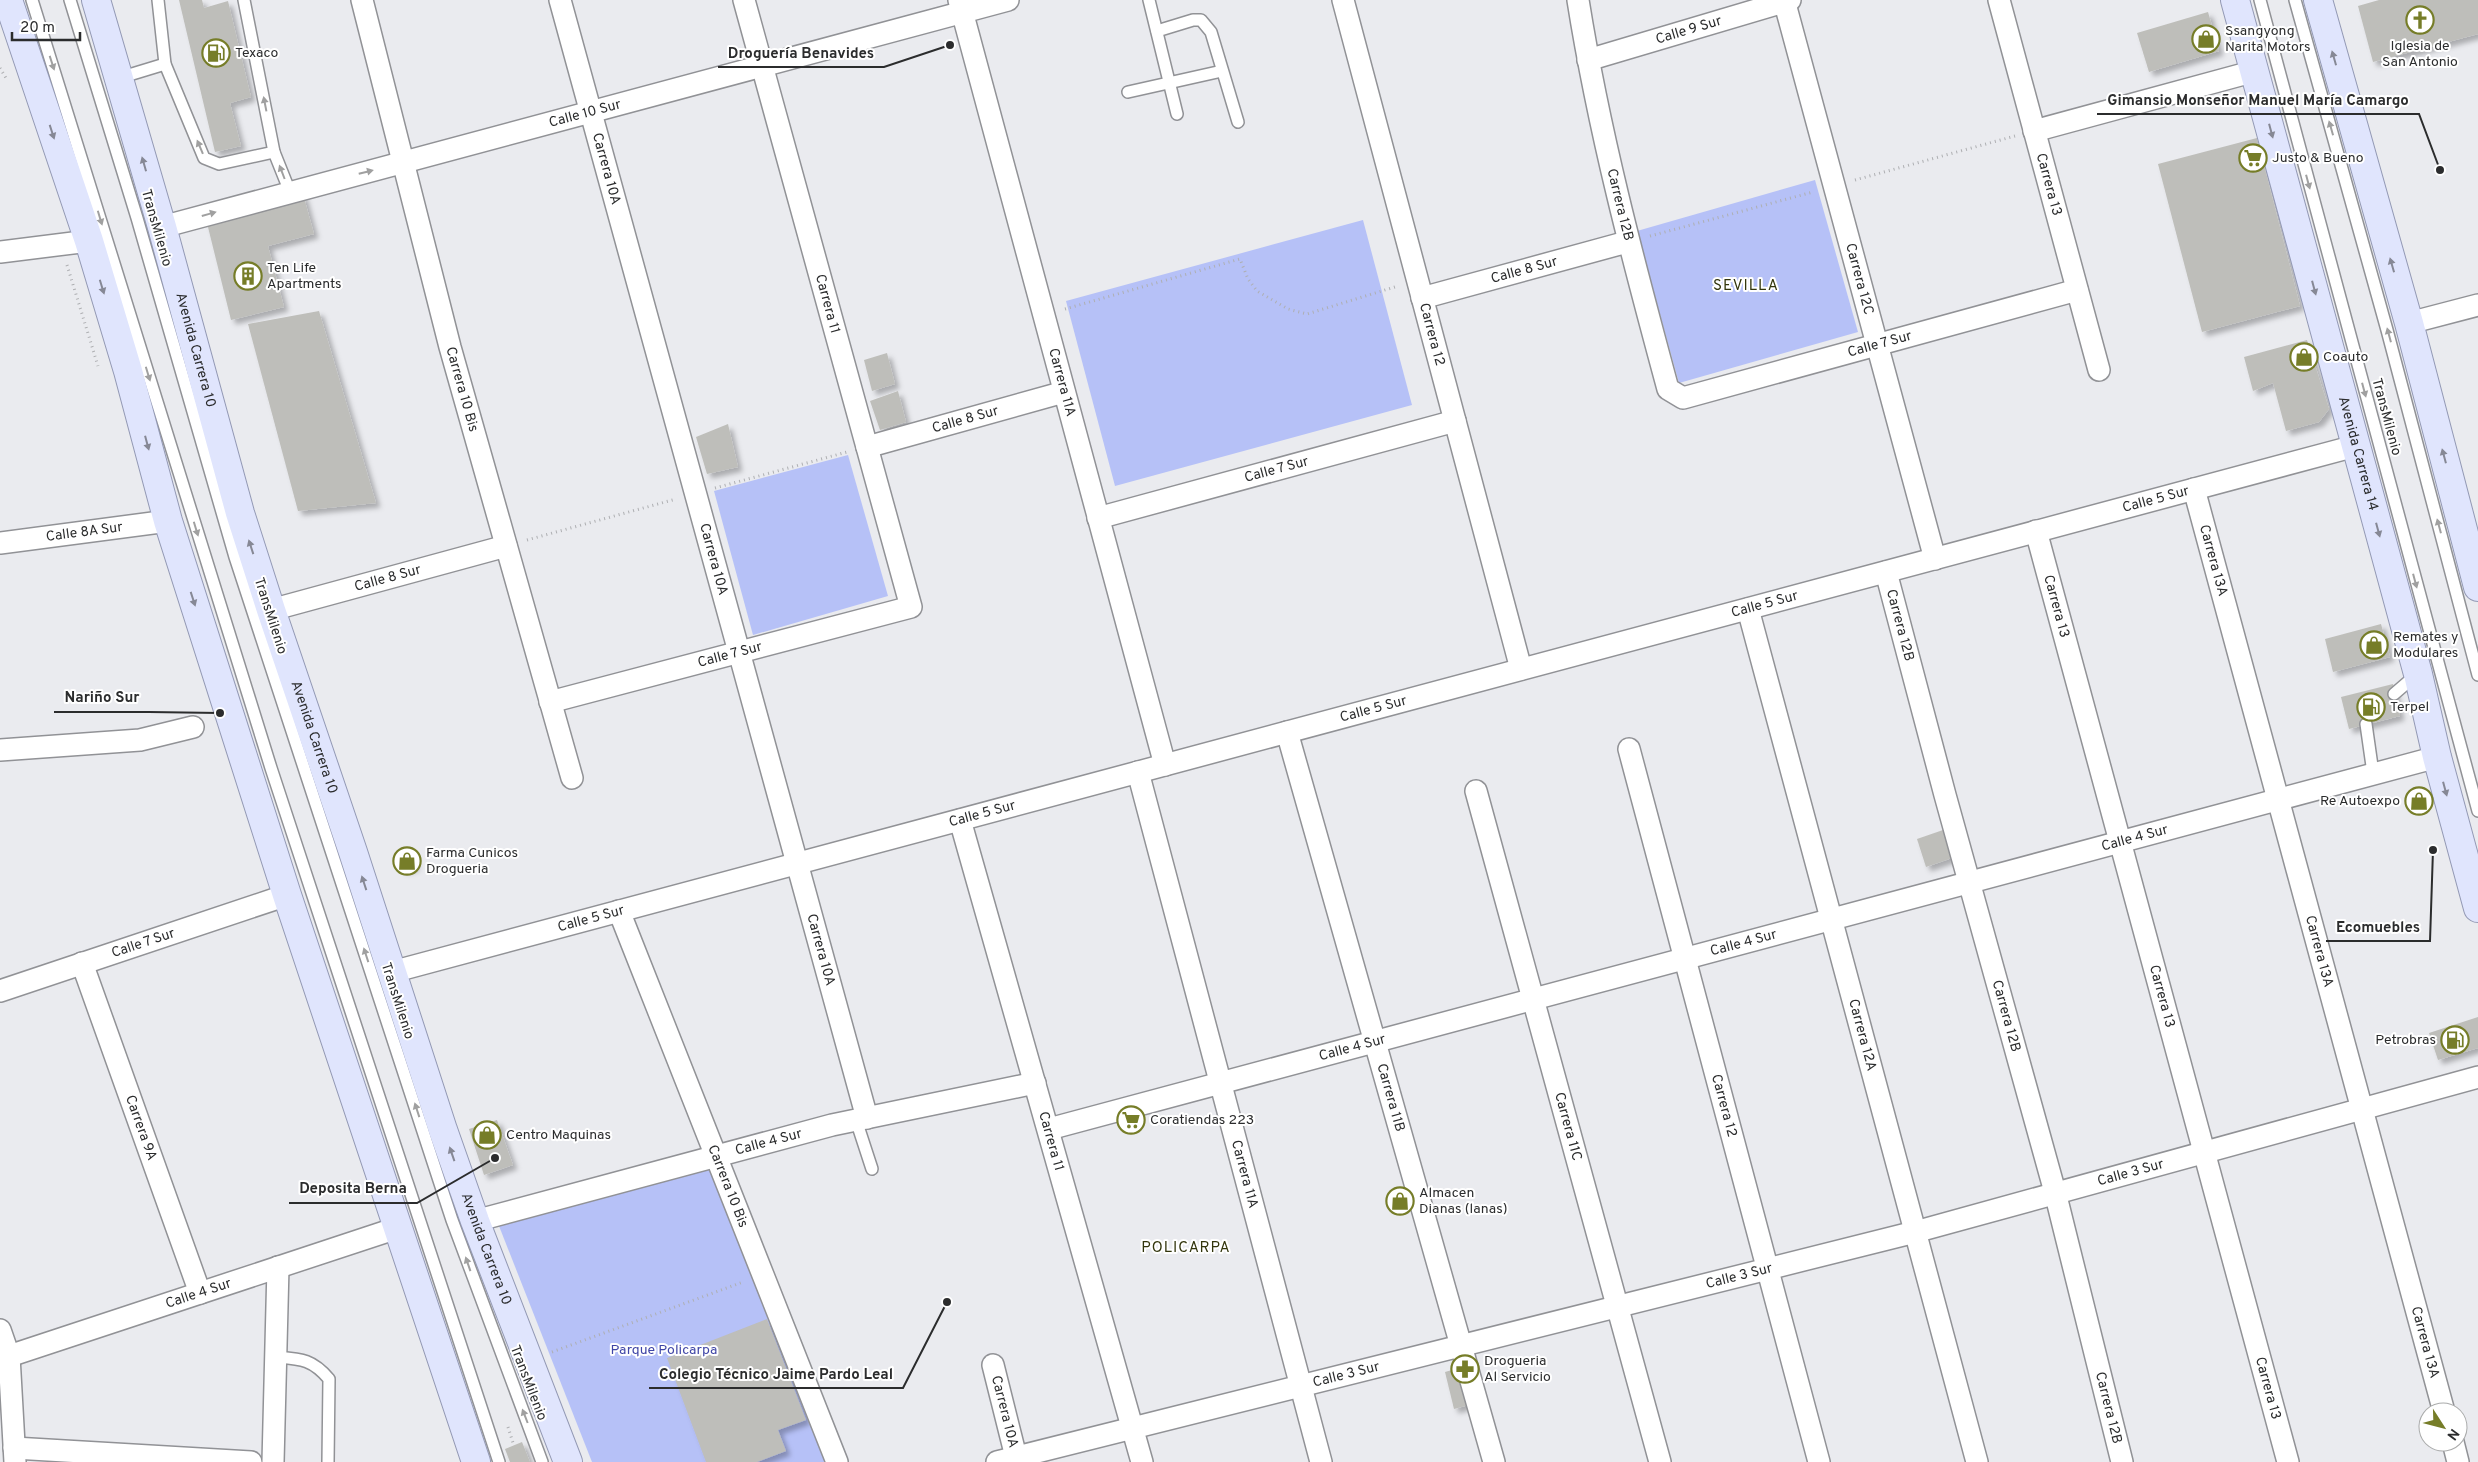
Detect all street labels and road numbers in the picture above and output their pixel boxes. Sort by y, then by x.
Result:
street label: Calle 9 Sur [1654,12,1724,48]
street label: Calle 10 Sur [547,96,623,131]
street label: Carrera 10A [588,131,624,207]
street label: Carrera 13 [2032,151,2065,218]
street label: Carrera 12B [1603,167,1637,242]
street label: TransMilenio [137,187,175,269]
street label: Carrera 12C [1842,241,1877,317]
street label: Calle 8 Sur [1489,253,1560,287]
street label: Carrera 11 [811,272,843,336]
street label: Avenida Carrera 10 [172,291,219,409]
street label: Carrera 12 [1415,301,1448,368]
street label: Calle 7 Sur [1846,327,1914,361]
street label: Carrera 10 Bis [442,345,482,434]
street label: Carrera 11A [1045,346,1079,418]
street label: TransMilenio [2368,376,2405,458]
street label: Avenida Carrera 14 [2335,394,2382,513]
street label: Calle 8 Sur [930,402,1001,437]
street label: Calle 7 Sur [1242,453,1311,486]
street label: Calle 5 Sur [2121,482,2192,516]
street label: Calle 8A Sur [45,518,124,545]
street label: Carrera 10A [696,521,732,597]
street label: Carrera 13A [2196,523,2231,598]
street label: Calle 8 Sur [353,561,423,595]
street label: Carrera 13 [2040,573,2073,640]
street label: TransMilenio [250,576,290,657]
street label: Calle 5 Sur [1729,587,1800,621]
street label: Carrera 12B [1882,587,1918,663]
street label: Calle 7 Sur [696,638,764,671]
street label: Avenida Carrera 10 [287,678,341,796]
street label: Calle 5 Sur [1338,692,1409,726]
street label: Calle 5 Sur [947,797,1018,831]
street label: Calle 4 Sur [2099,821,2170,855]
street label: Calle 5 Sur [556,901,627,936]
street label: Carrera 10A [803,912,839,988]
street label: Carrera 13A [2301,914,2337,989]
street label: Calle 7 Sur [109,924,178,962]
street label: Calle 4 Sur [1708,926,1779,960]
street label: TransMilenio [377,961,417,1042]
street label: Carrera 13 [2145,963,2179,1030]
street label: Carrera 12B [1988,978,2024,1054]
street label: Carrera 12A [1845,997,1880,1073]
street label: Calle 4 Sur [1317,1031,1388,1065]
street label: Carrera 11B [1373,1061,1408,1134]
street label: Carrera 12 [1708,1072,1741,1139]
street label: Carrera 11C [1551,1091,1586,1163]
street label: Carrera 9A [121,1093,160,1163]
street label: Carrera 11 [1035,1110,1068,1173]
street label: Calle 4 Sur [733,1125,804,1159]
street label: Carrera 11A [1227,1138,1262,1210]
street label: Carrera 10 Bis [704,1142,752,1230]
street label: Calle 3 Sur [2095,1155,2166,1190]
street label: Avenida Carrera 10 [457,1191,515,1307]
street label: Calle 3 Sur [1704,1259,1775,1293]
street label: Calle 4 Sur [163,1275,234,1312]
street label: Carrera 13A [2407,1304,2443,1380]
street label: TransMilenio [506,1343,550,1423]
street label: Carrera 13 [2251,1355,2285,1421]
street label: Calle 3 Sur [1311,1358,1382,1391]
street label: Carrera 12B [2091,1370,2126,1446]
street label: Carrera 10A [987,1374,1022,1450]

